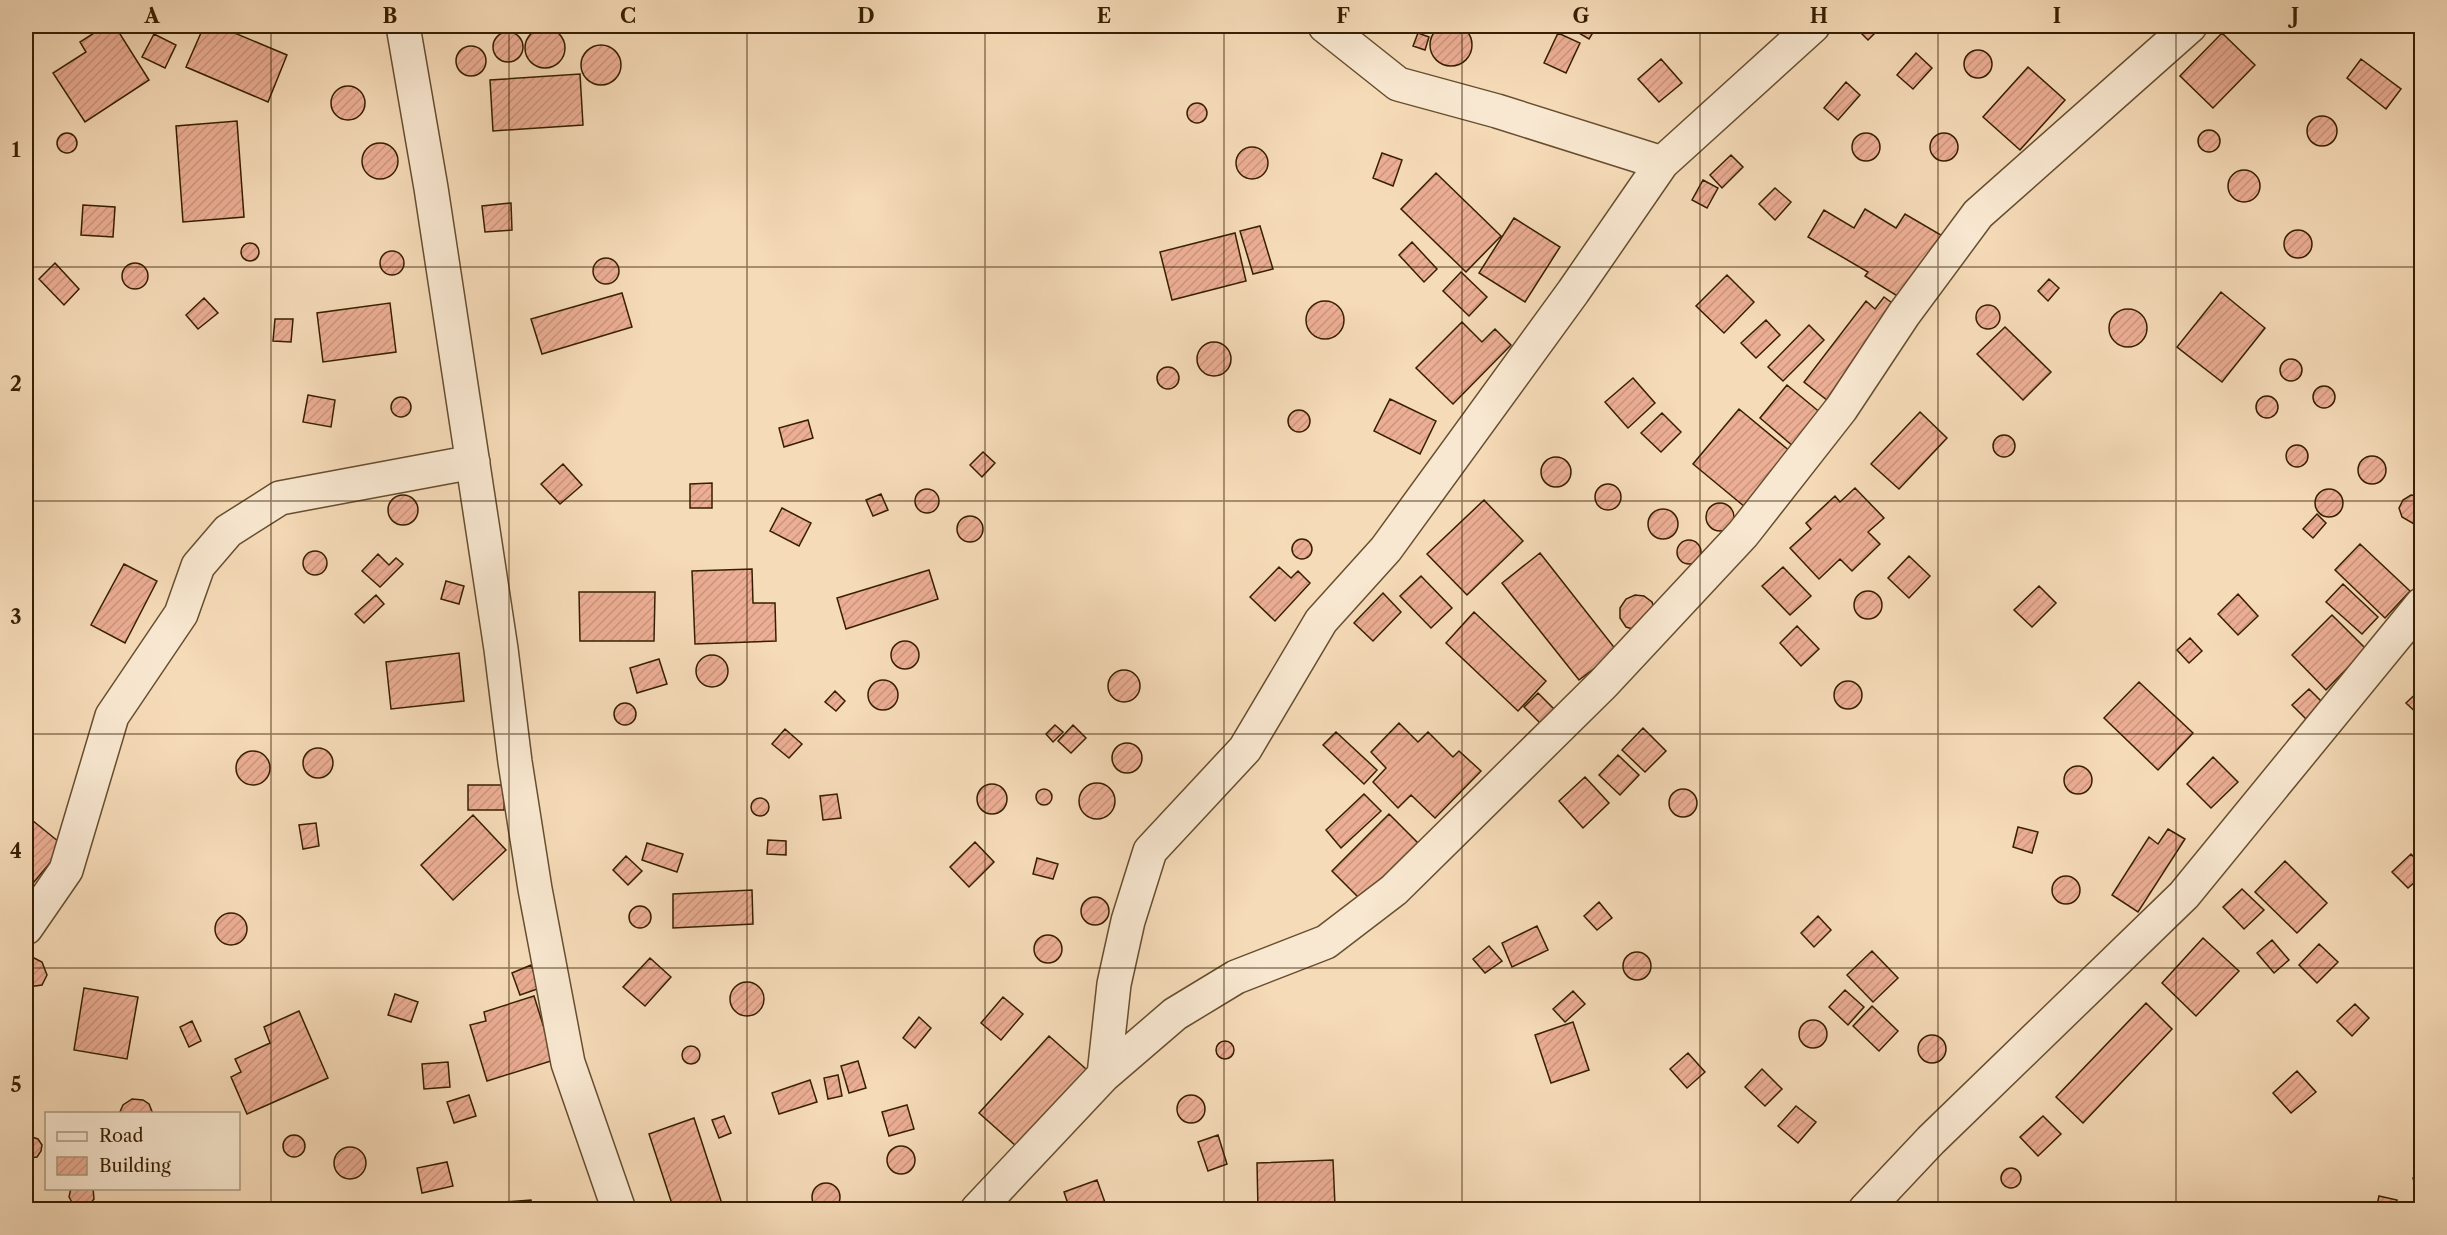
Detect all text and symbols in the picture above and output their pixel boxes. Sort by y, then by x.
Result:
text: A [143,4,160,28]
text: B [383,4,398,28]
text: C [620,4,636,28]
text: D [857,4,875,28]
text: E [1097,4,1111,28]
text: F [1336,4,1350,28]
text: G [1573,4,1590,28]
text: H [1810,4,1828,28]
text: I [2053,4,2061,28]
text: J [2287,4,2299,28]
text: 1 [12,138,21,162]
text: 2 [10,372,22,396]
text: 3 [10,605,22,629]
text: 4 [10,839,22,863]
text: 5 [10,1073,22,1097]
legend [45,1112,240,1190]
text: Road [99,1125,144,1147]
text: Building [99,1155,171,1177]

